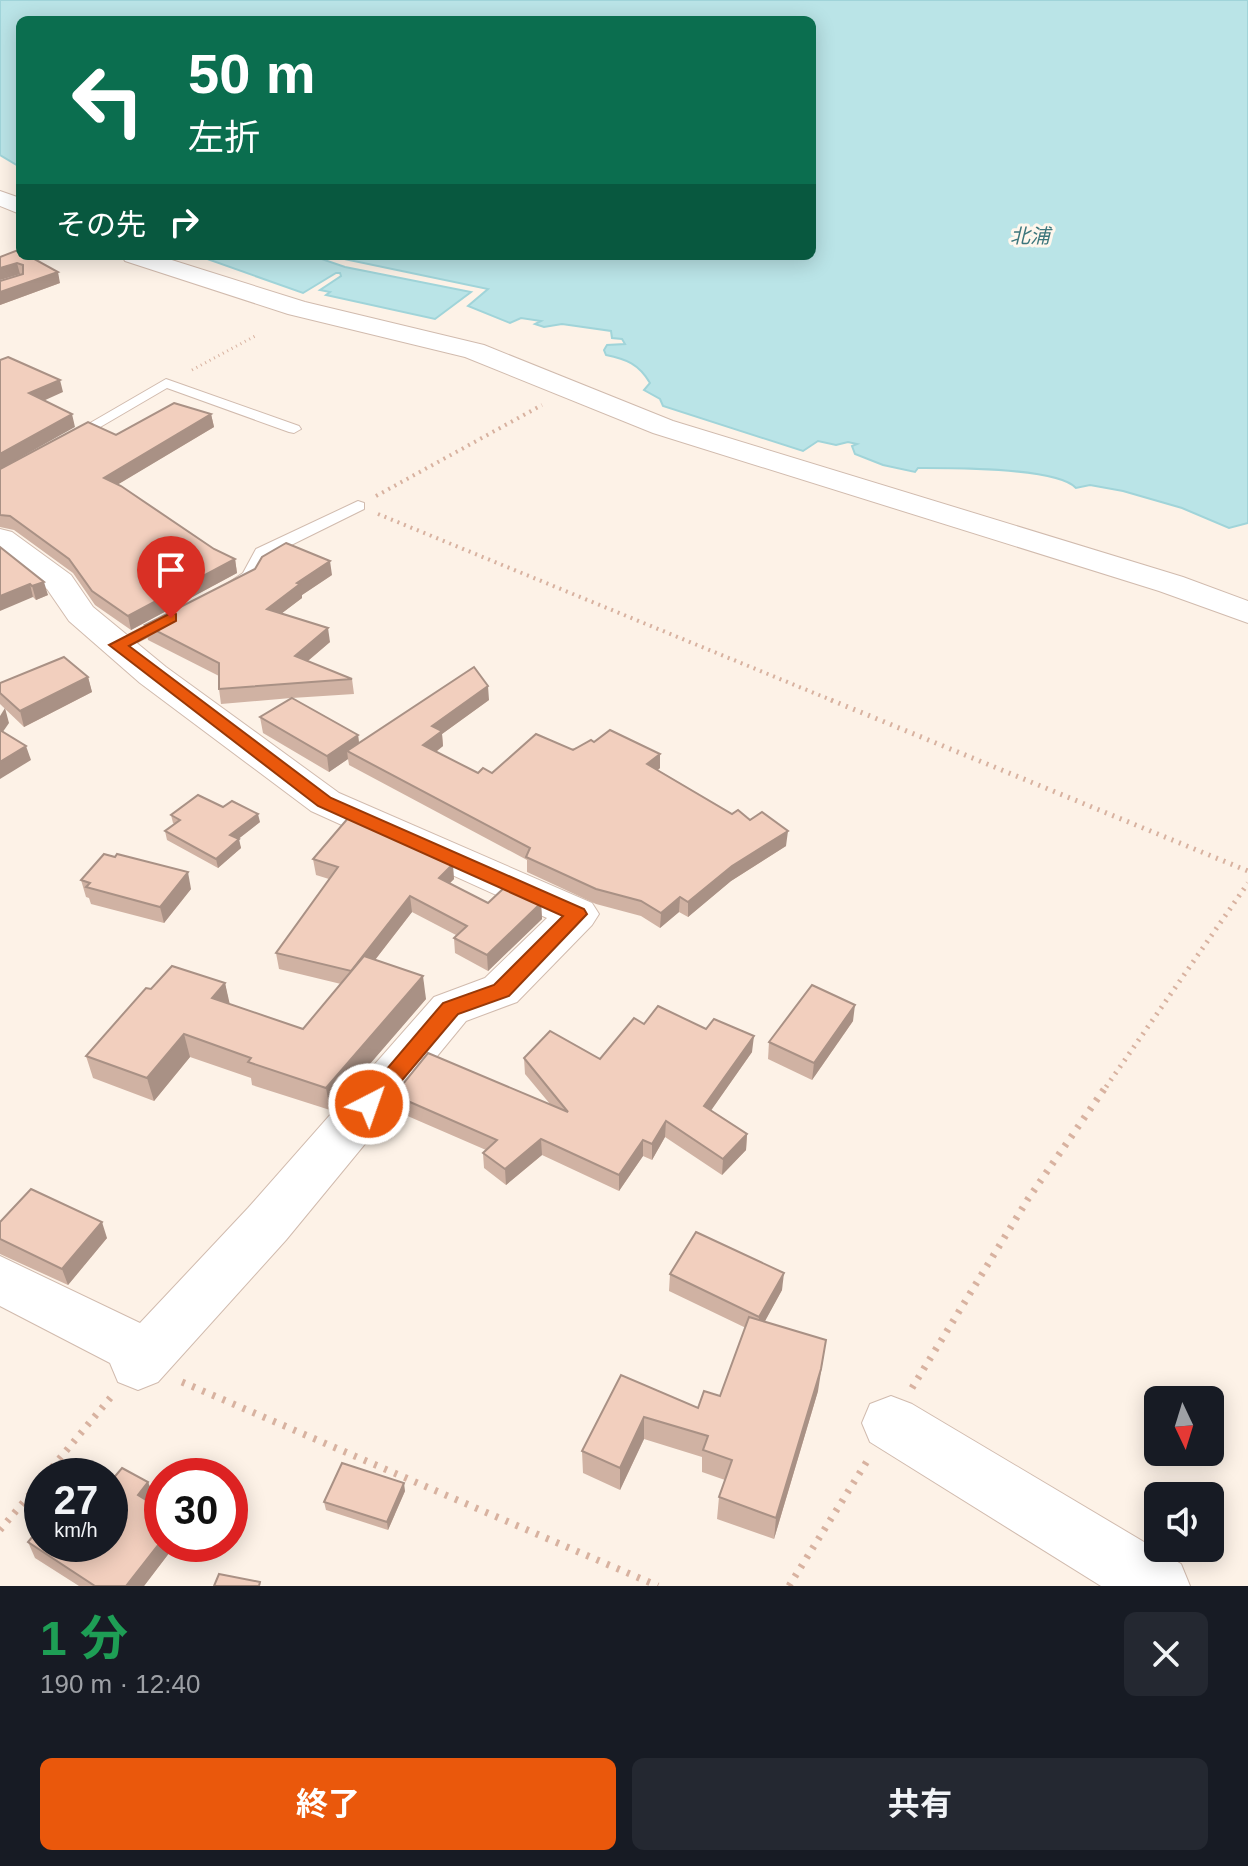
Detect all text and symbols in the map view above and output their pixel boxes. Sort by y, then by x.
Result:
text: 50 m [188,42,316,105]
icon: left [56,48,160,152]
text: 左折 [188,117,260,158]
icon: right [162,200,206,244]
text: その先 [56,208,146,241]
water label: 北浦 [1010,225,1053,247]
pin [137,536,205,618]
icon: arrive [149,548,193,592]
position arrow [327,1062,411,1146]
north arrow [1144,1386,1224,1466]
map controls [1144,1386,1224,1562]
speed limit sign: 30 [144,1458,248,1562]
text: 27 [54,1478,98,1522]
button: sound [1144,1482,1224,1562]
text: km/h [54,1519,98,1541]
text: 1 分 [40,1612,128,1665]
button: close [1124,1612,1208,1696]
text: 190 m · 12:40 [40,1669,200,1699]
button: 終了 [40,1758,616,1850]
button: 共有 [632,1758,1208,1850]

